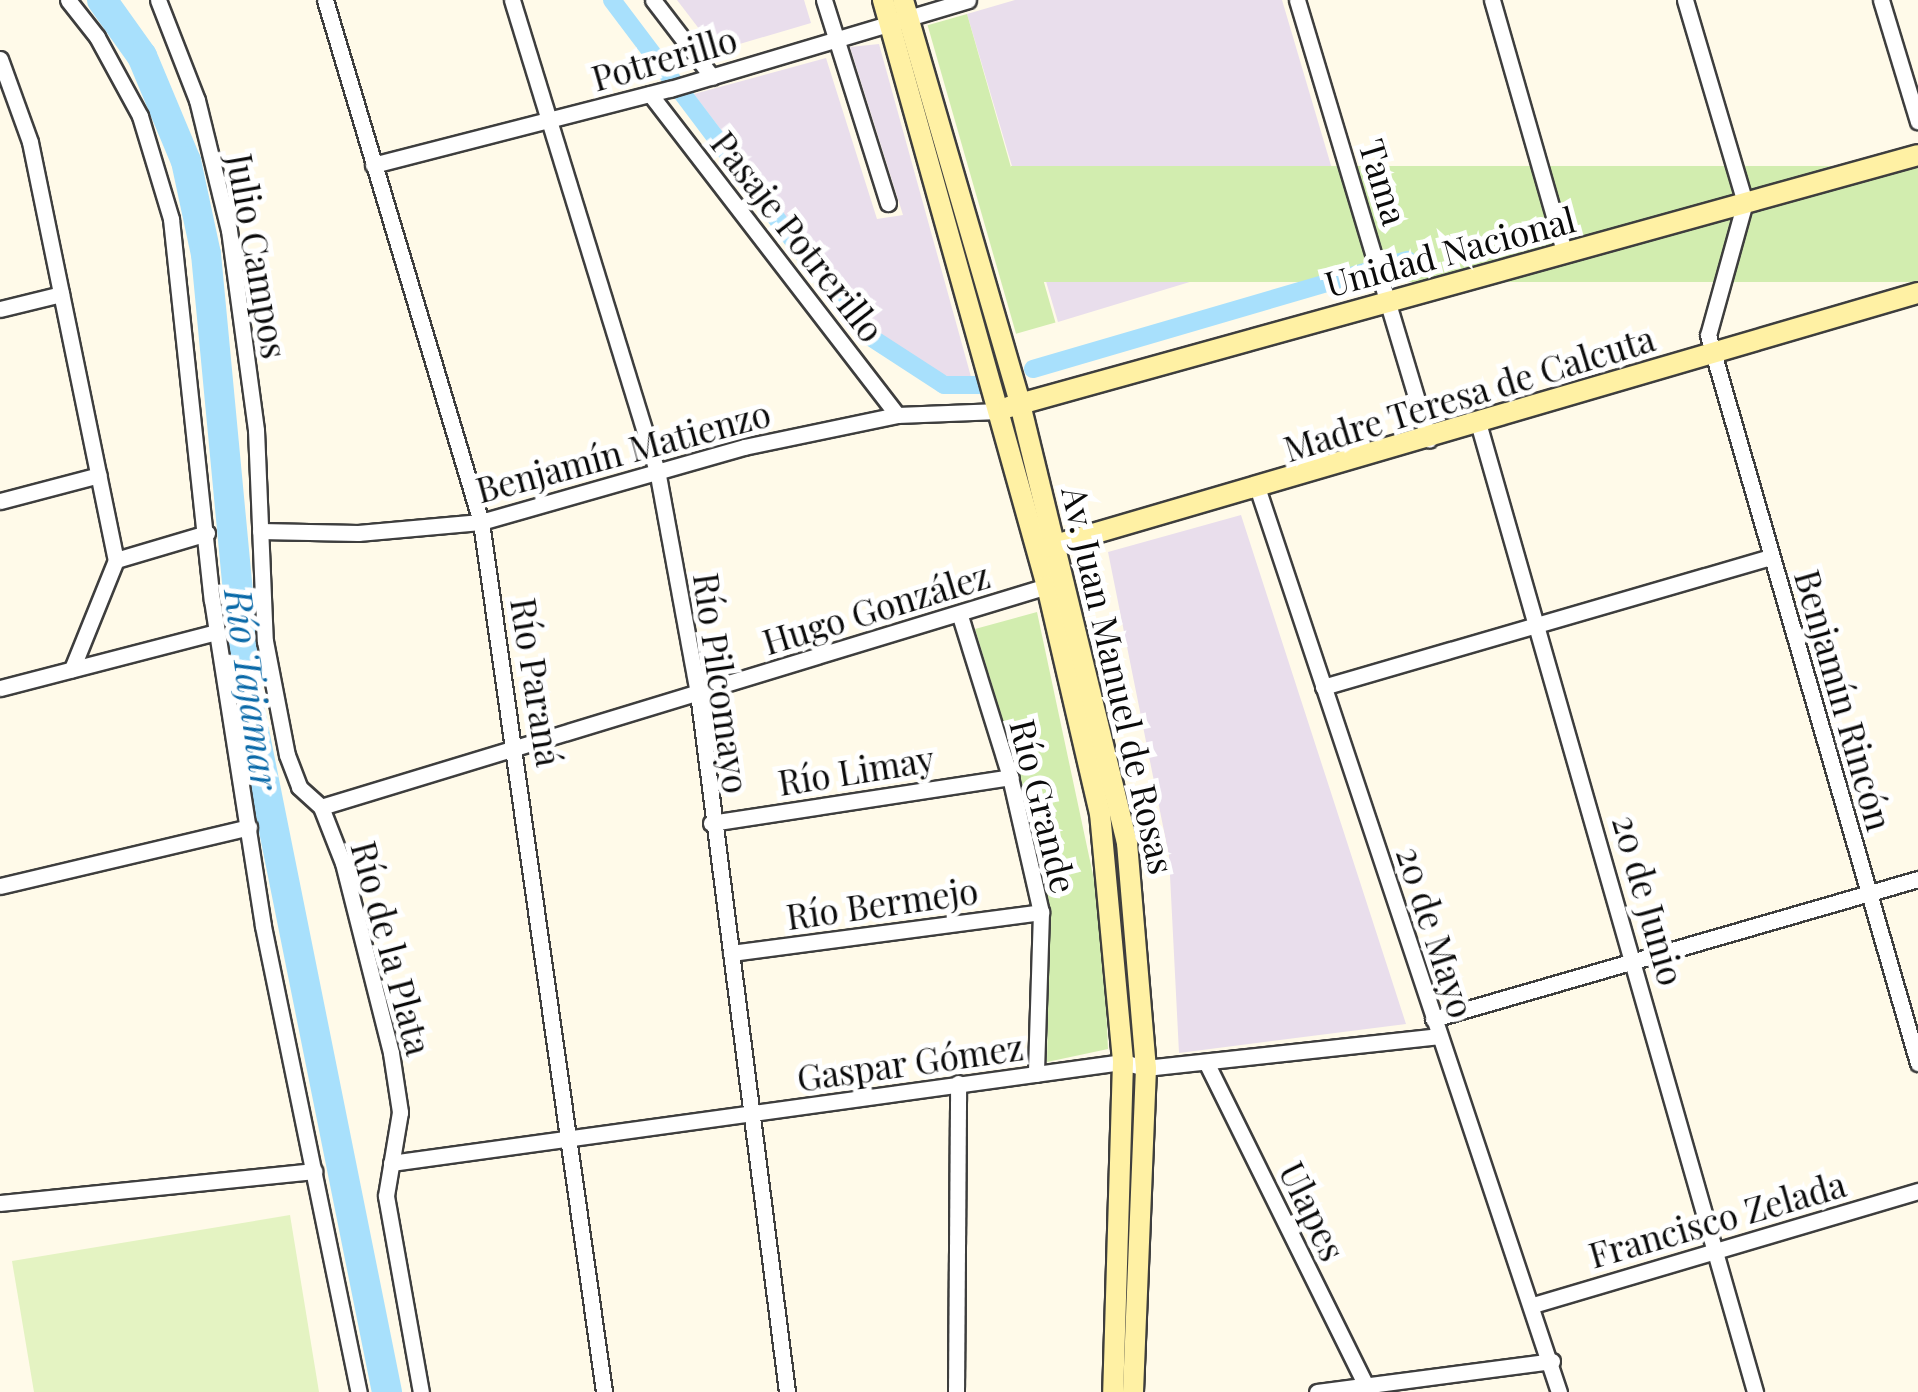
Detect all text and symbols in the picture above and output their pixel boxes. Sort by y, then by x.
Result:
street label: Potrerillo [587,17,741,99]
street label: Pasaje Potrerillo [703,122,893,350]
street label: Tama [1351,134,1417,230]
street label: Julio Campos [219,150,297,362]
street label: Unidad Nacional [1320,197,1580,305]
street label: Madre Teresa de Calcuta [1278,316,1660,470]
street label: Benjamín Matienzo [471,392,775,510]
street label: Av. Juan Manuel de Rosas [1054,482,1184,878]
street label: Hugo González [757,554,995,662]
street label: Benjamín Rincón [1787,565,1901,835]
street label: Río Pilcomayo [686,570,758,796]
water label: Río Tajamar [216,586,290,792]
street label: Río Paraná [503,595,571,769]
street label: Río Grande [1002,715,1086,897]
street label: Río Limay [775,737,937,803]
street label: 20 de Junio [1605,810,1693,990]
street label: Río de la Plata [343,836,441,1060]
street label: 20 de Mayo [1389,841,1483,1023]
street label: Río Bermejo [783,869,981,937]
street label: Gaspar Gómez [794,1025,1026,1099]
street label: Ulapes [1271,1155,1355,1267]
street label: Francisco Zelada [1584,1162,1850,1276]

